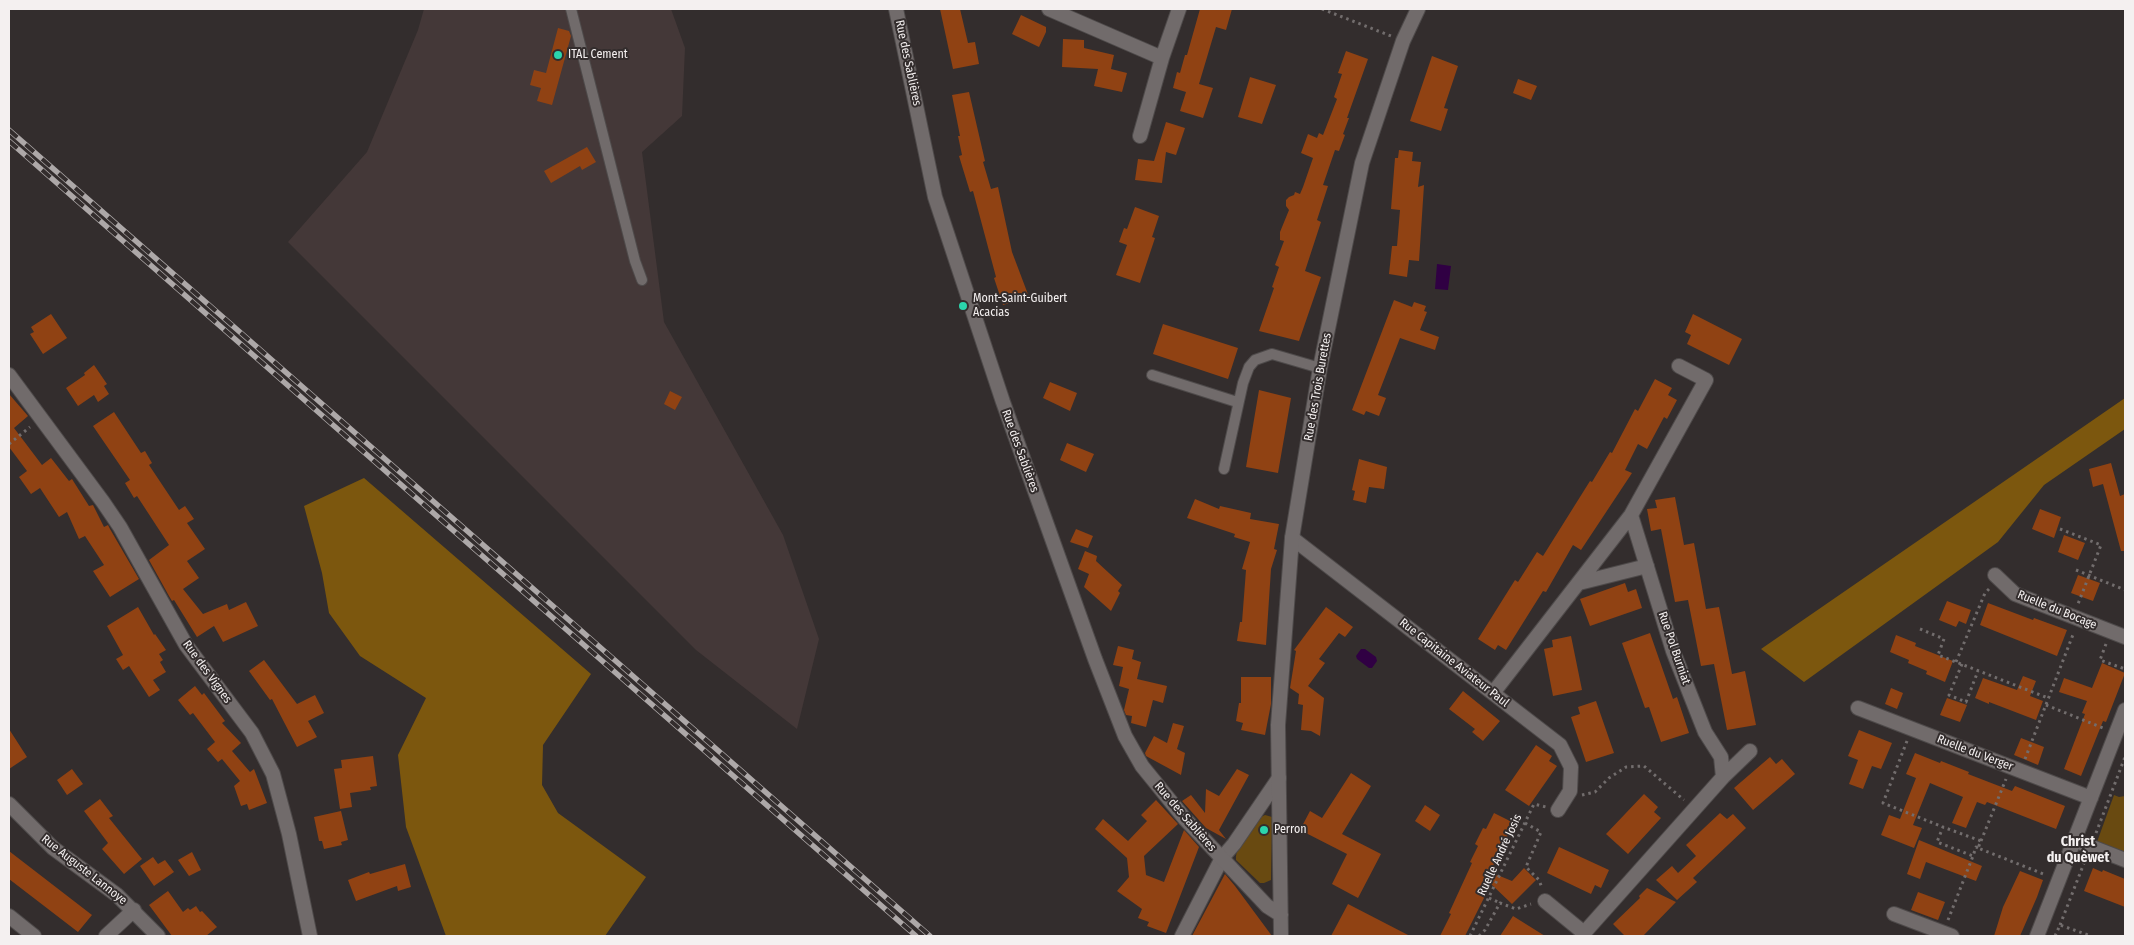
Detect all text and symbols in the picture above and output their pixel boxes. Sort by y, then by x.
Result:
street label: Rue des Sablières [892,19,924,107]
place label: ITAL Cement [568,48,628,62]
marker: ITAL Cement [552,49,564,61]
place label: Mont-Saint-Guibert Acacias [973,292,1067,320]
marker: Mont-Saint-Guibert Acacias [957,300,969,312]
street label: Rue des Trois Burettes [1301,332,1335,442]
street label: Rue des Sablières [998,408,1042,494]
street label: Ruelle du Bocage [2015,588,2099,632]
street label: Rue Pol Burniat [1655,610,1693,686]
street label: Rue Capitaine Aviateur Paul [1396,616,1512,710]
street label: Rue des Vignes [179,638,235,706]
street label: Ruelle du Verger [1935,732,2015,774]
street label: Rue des Sablières [1151,779,1219,855]
street label: Ruelle André Josis [1475,812,1525,898]
place label: Perron [1274,823,1307,837]
marker: Perron [1258,824,1270,836]
street label: Rue Auguste Lannoye [38,832,130,908]
district label: Christ du Quèwet [2047,834,2109,866]

